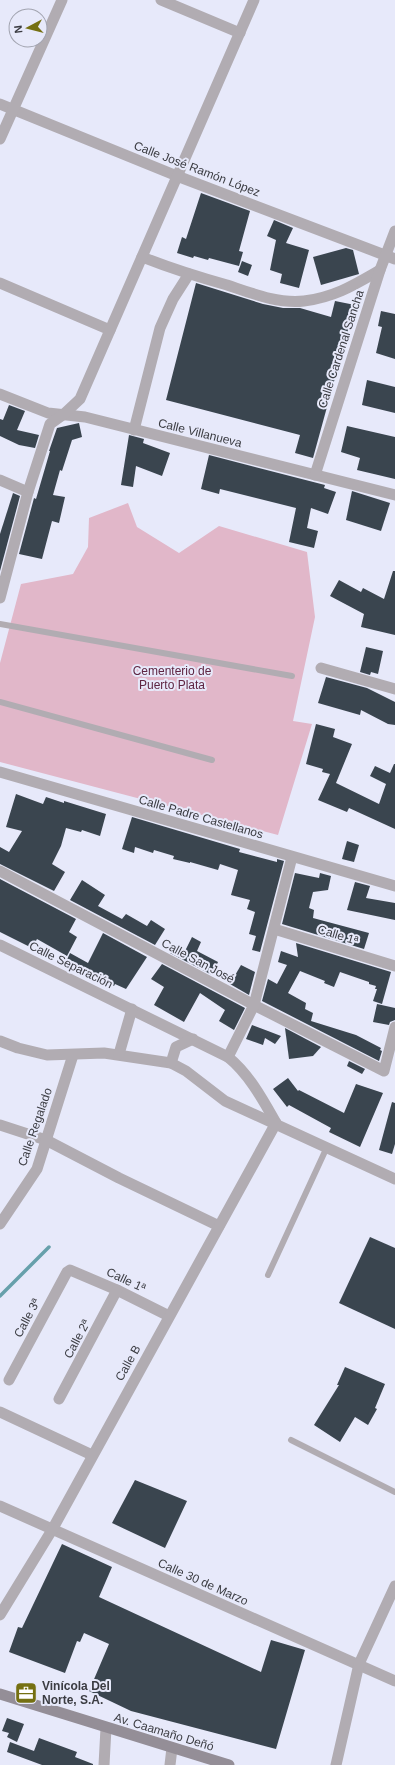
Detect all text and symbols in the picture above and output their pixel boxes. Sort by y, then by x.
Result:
north arrow [8,8,48,48]
text: N [12,24,25,34]
street label: Calle José Ramón López [132,138,262,200]
street label: Calle Cardenal Sancha [315,288,367,410]
street label: Calle Villanueva [157,416,244,450]
park label: Cementerio de Puerto Plata [133,664,212,692]
street label: Calle Padre Castellanos [137,793,265,841]
street label: Calle 1ª [316,922,361,948]
street label: Calle San José [159,936,237,986]
street label: Calle Separación [27,939,115,991]
street label: Calle Regalado [15,1086,55,1168]
street label: Calle 1ª [104,1265,148,1295]
street label: Calle 3ª [11,1296,43,1340]
street label: Calle 2ª [61,1317,93,1361]
street label: Calle B [112,1343,144,1383]
street label: Calle 30 de Marzo [156,1556,251,1608]
place label: Vinícola Del Norte, S.A. [42,1679,110,1707]
office icon: Vinícola Del Norte, S.A. [13,1680,39,1706]
street label: Av. Caamaño Deñó [112,1710,216,1754]

